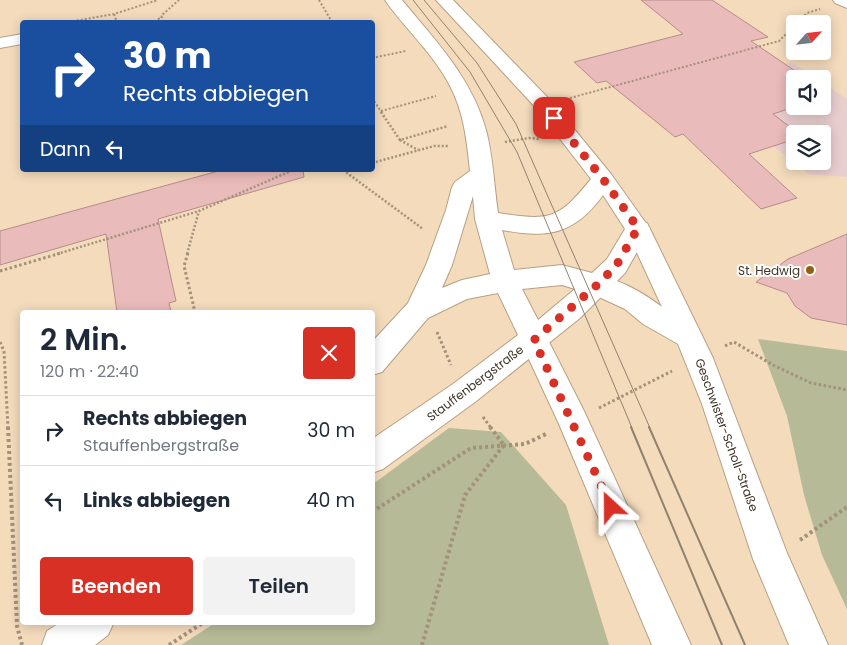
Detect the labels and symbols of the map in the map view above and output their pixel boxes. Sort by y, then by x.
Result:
north arrow [786,15,831,60]
pin [533,97,575,139]
place label: St. Hedwig [738,262,800,279]
marker: St. Hedwig [804,264,816,276]
street label: Stauffenbergstraße [423,341,527,425]
street label: Geschwister-Scholl-Straße [691,356,763,514]
position arrow [584,480,636,532]

